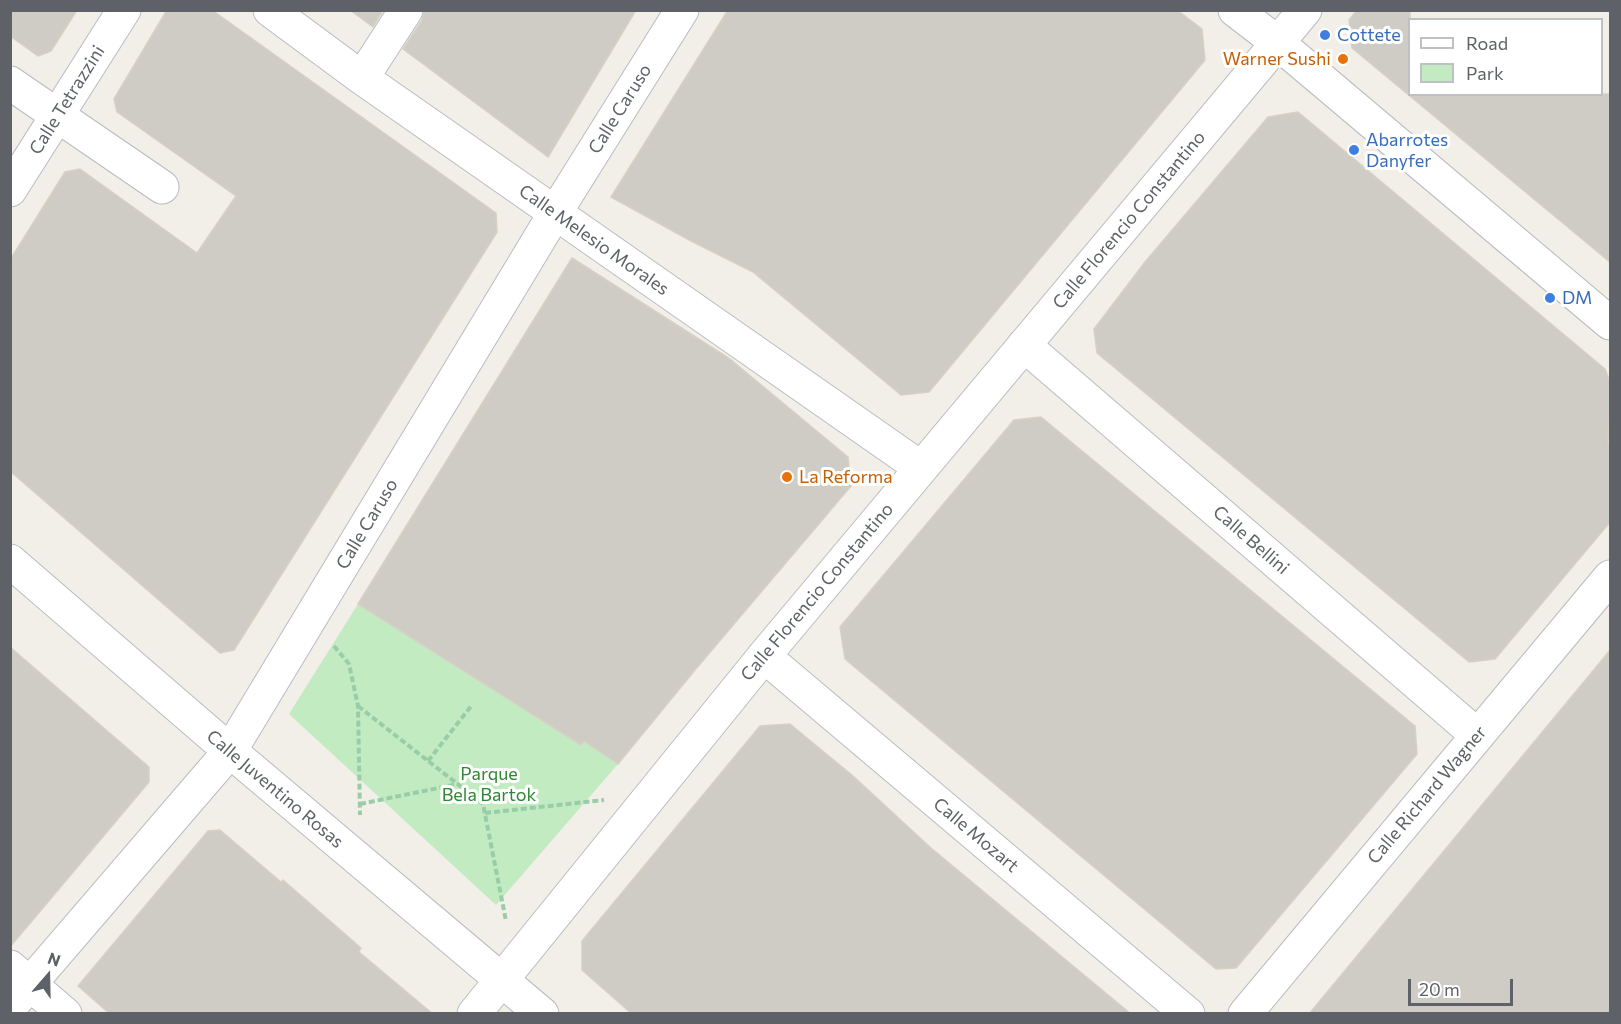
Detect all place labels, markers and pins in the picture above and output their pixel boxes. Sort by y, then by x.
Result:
place label: Cottete [1337,24,1401,46]
marker: Cottete [1318,28,1332,42]
place label: Warner Sushi [1223,48,1331,70]
marker: Warner Sushi [1336,52,1350,66]
place label: Abarrotes Danyfer [1366,129,1448,172]
marker: Abarrotes Danyfer [1347,143,1361,157]
place label: DM [1562,287,1592,309]
marker: DM [1543,291,1557,305]
place label: La Reforma [799,466,893,488]
marker: La Reforma [780,470,794,484]

